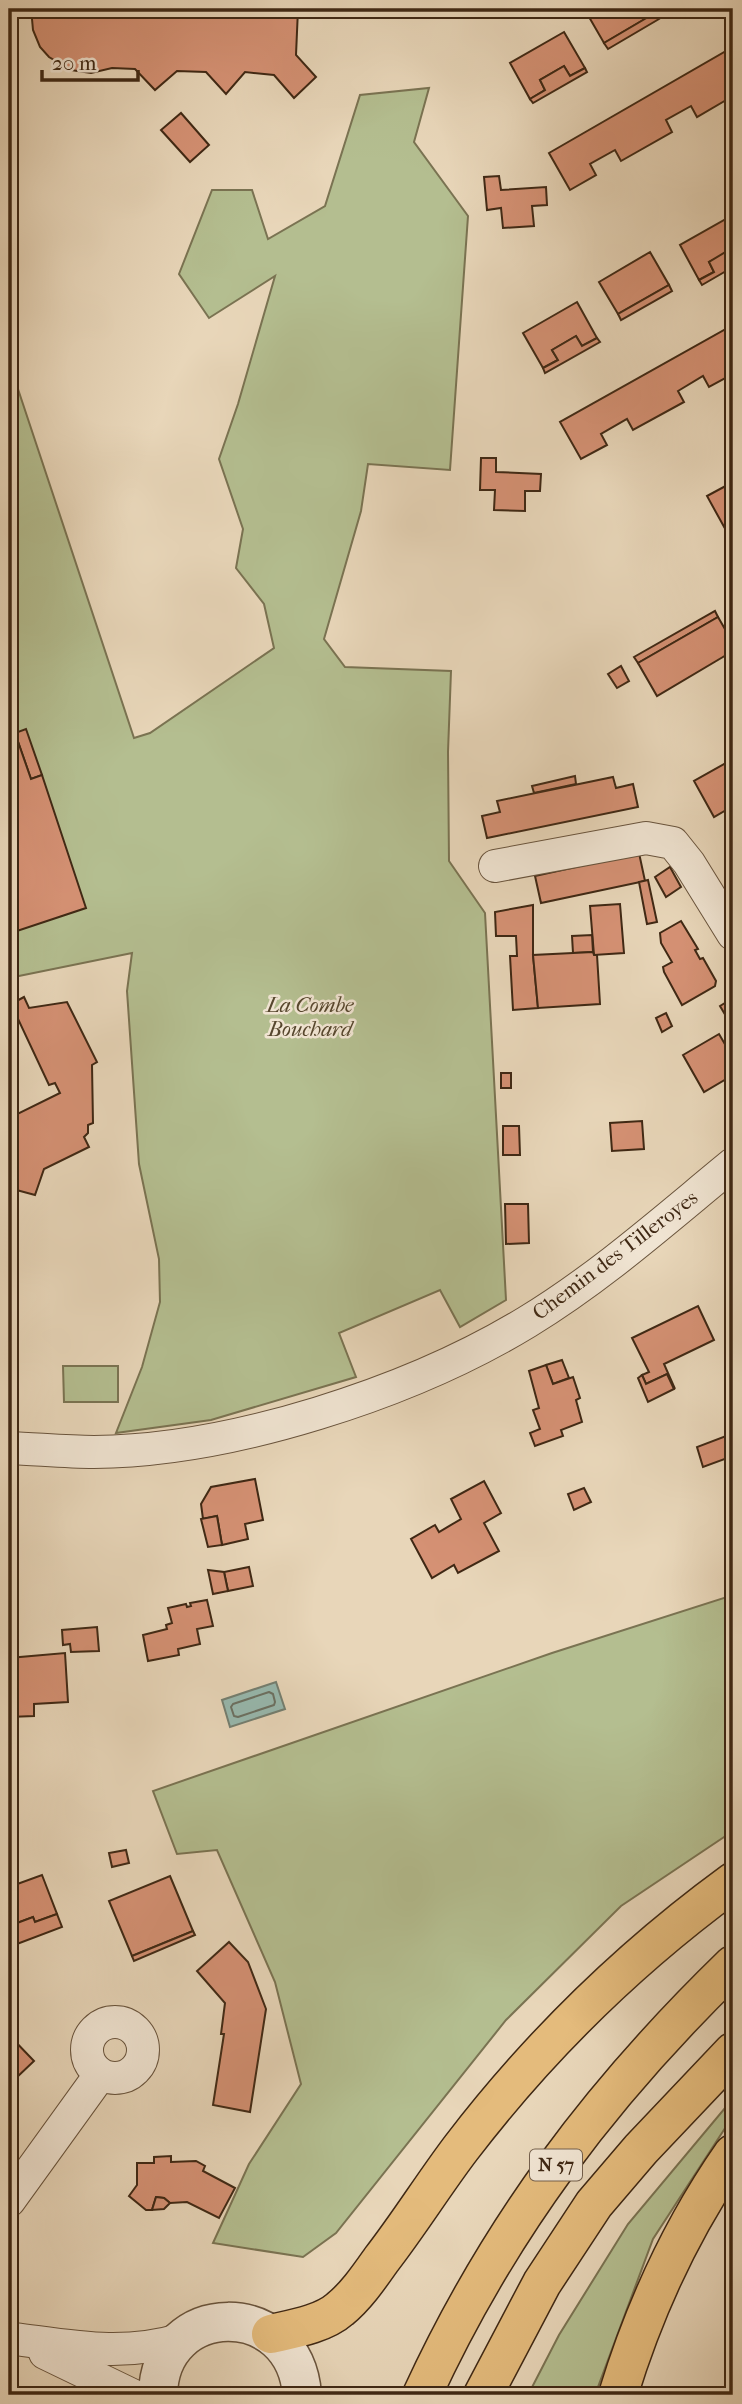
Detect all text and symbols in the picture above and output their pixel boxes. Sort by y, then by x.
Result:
scale bar [42,38,138,82]
text: 20 m [52,51,97,75]
park label: La Combe Bouchard [265,993,354,1041]
street label: Chemin des Tilleroyes [528,1185,702,1325]
road number: N 57 [530,2150,582,2180]

